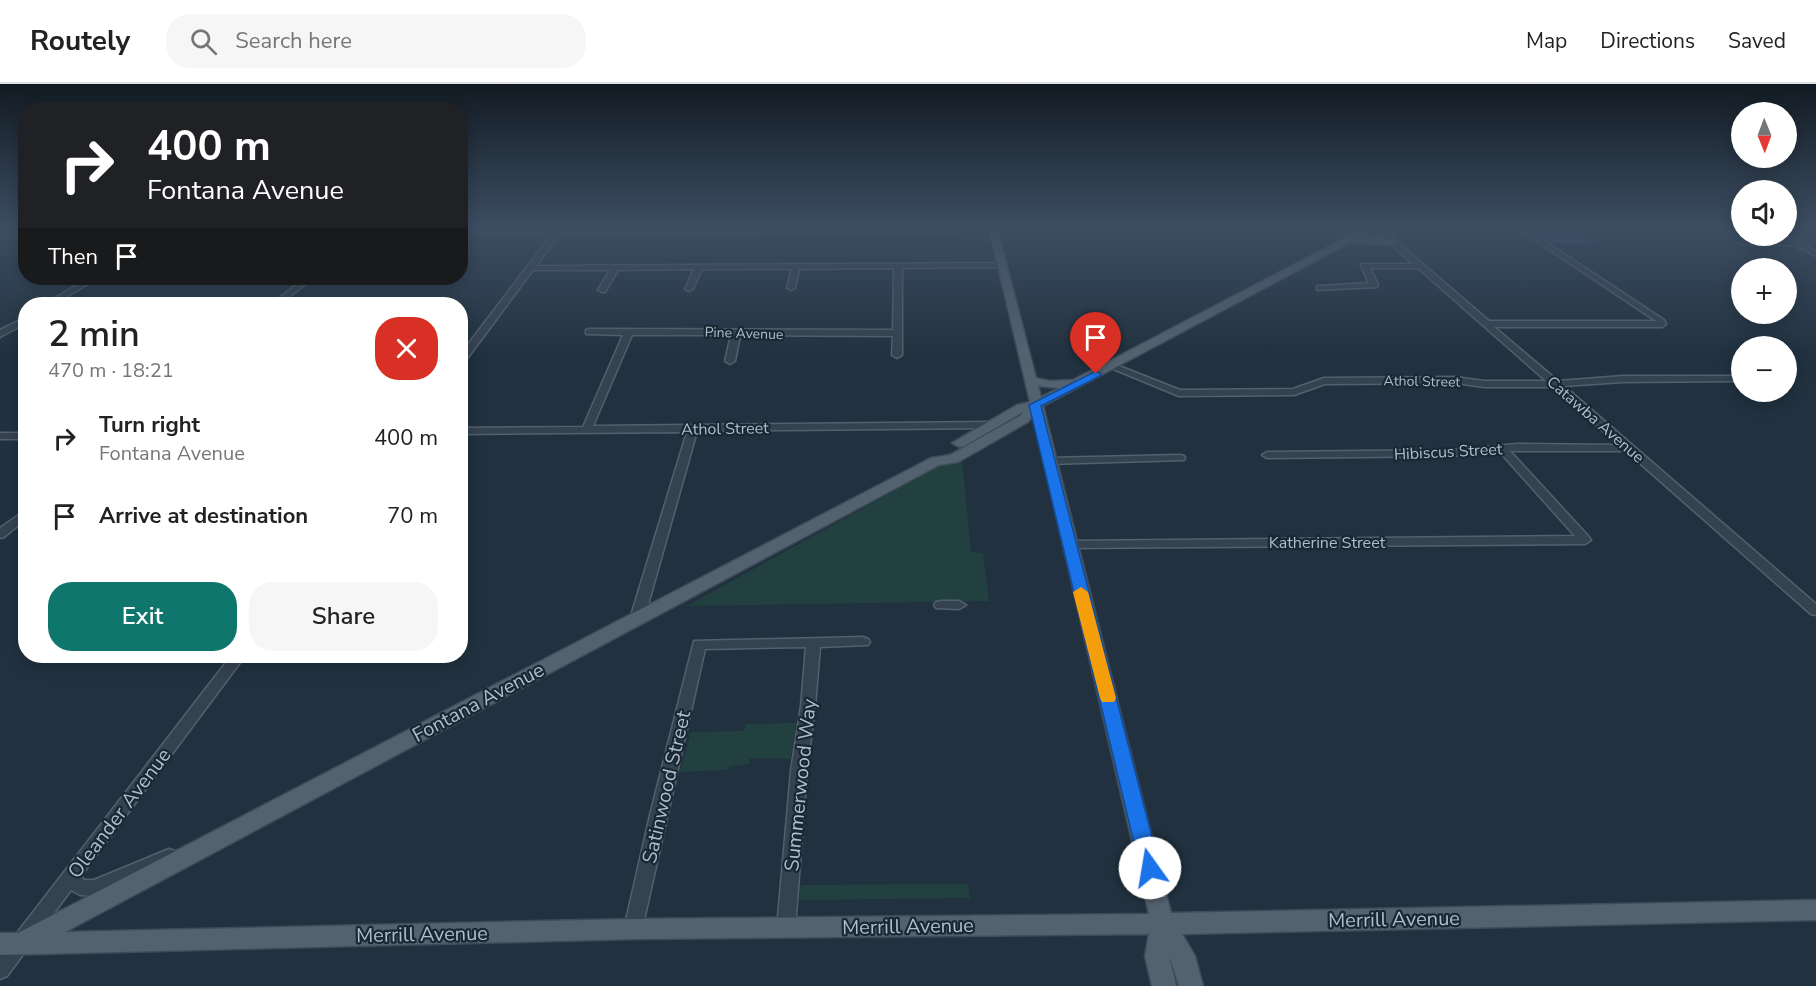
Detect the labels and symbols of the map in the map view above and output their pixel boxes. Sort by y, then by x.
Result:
north arrow [1731,102,1797,168]
pin [1070,312,1121,374]
street label: Pine Avenue [704,323,784,344]
street label: Athol Street [1384,371,1461,392]
street label: Catawba Avenue [1542,371,1649,468]
street label: Athol Street [681,417,769,441]
street label: Hibiscus Street [1393,438,1503,466]
street label: Katherine Street [1269,532,1386,554]
street label: Fontana Avenue [408,656,549,749]
street label: Summerwood Way [778,697,823,873]
street label: Satinwood Street [636,707,697,866]
street label: Oleander Avenue [62,743,177,884]
position arrow [1118,836,1182,900]
street label: Merrill Avenue [1328,905,1460,934]
street label: Merrill Avenue [842,912,974,941]
street label: Merrill Avenue [356,920,488,949]

